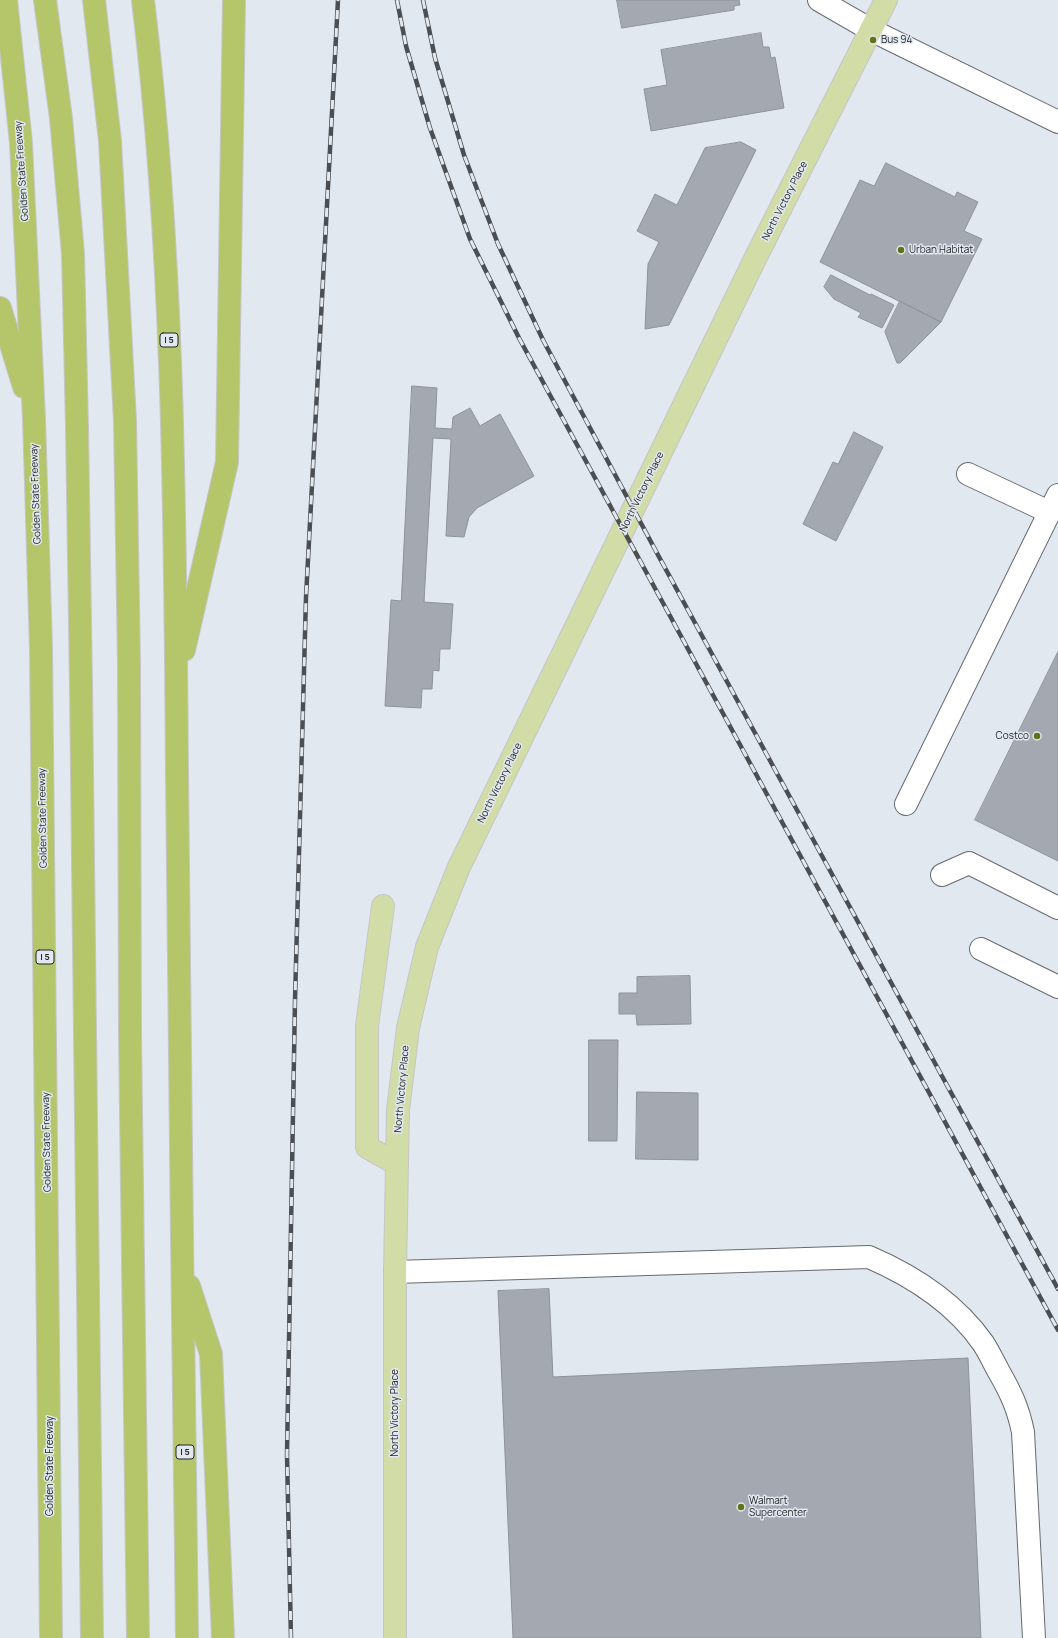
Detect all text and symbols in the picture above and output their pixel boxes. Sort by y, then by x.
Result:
place label: Bus 94 [881,34,912,46]
marker: Bus 94 [868,35,878,45]
street label: Golden State Freeway [13,121,31,221]
street label: North Victory Place [760,159,810,243]
place label: Urban Habitat [909,244,973,256]
marker: Urban Habitat [896,245,906,255]
road number: I 5 [160,333,178,347]
street label: Golden State Freeway [28,444,44,544]
street label: North Victory Place [617,450,667,534]
place label: Costco [996,730,1029,742]
marker: Costco [1032,731,1042,741]
street label: North Victory Place [475,741,525,825]
street label: Golden State Freeway [36,768,50,868]
road number: I 5 [36,950,54,964]
street label: North Victory Place [392,1045,412,1133]
street label: Golden State Freeway [40,1092,54,1192]
street label: North Victory Place [389,1369,401,1457]
street label: Golden State Freeway [44,1416,56,1516]
road number: I 5 [176,1445,194,1459]
place label: Walmart Supercenter [749,1495,807,1518]
marker: Walmart Supercenter [736,1502,746,1512]

